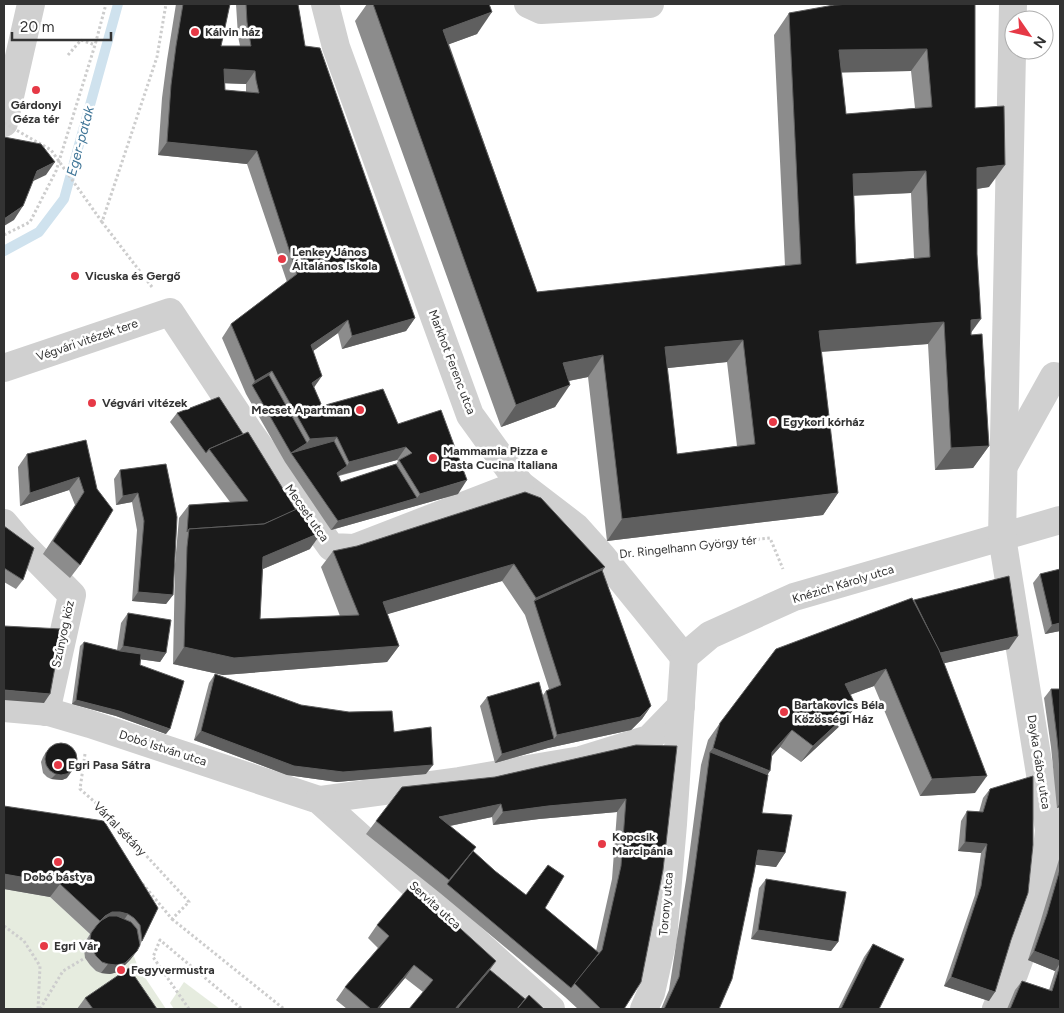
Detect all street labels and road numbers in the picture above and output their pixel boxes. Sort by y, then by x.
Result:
street label: Markhot Ferenc utca [426,308,478,416]
street label: Végvári vitézek tere [34,316,140,364]
street label: Mecset utca [282,482,332,544]
street label: Dr. Ringelhann György tér [619,533,757,561]
street label: Knézich Károly utca [791,562,895,606]
street label: Szúnyog köz [49,599,77,669]
street label: Dayka Gábor utca [1025,714,1053,810]
street label: Dobó István utca [117,727,209,769]
street label: Várfal sétány [91,799,150,859]
street label: Torony utca [656,872,676,936]
street label: Servita utca [406,878,464,932]

